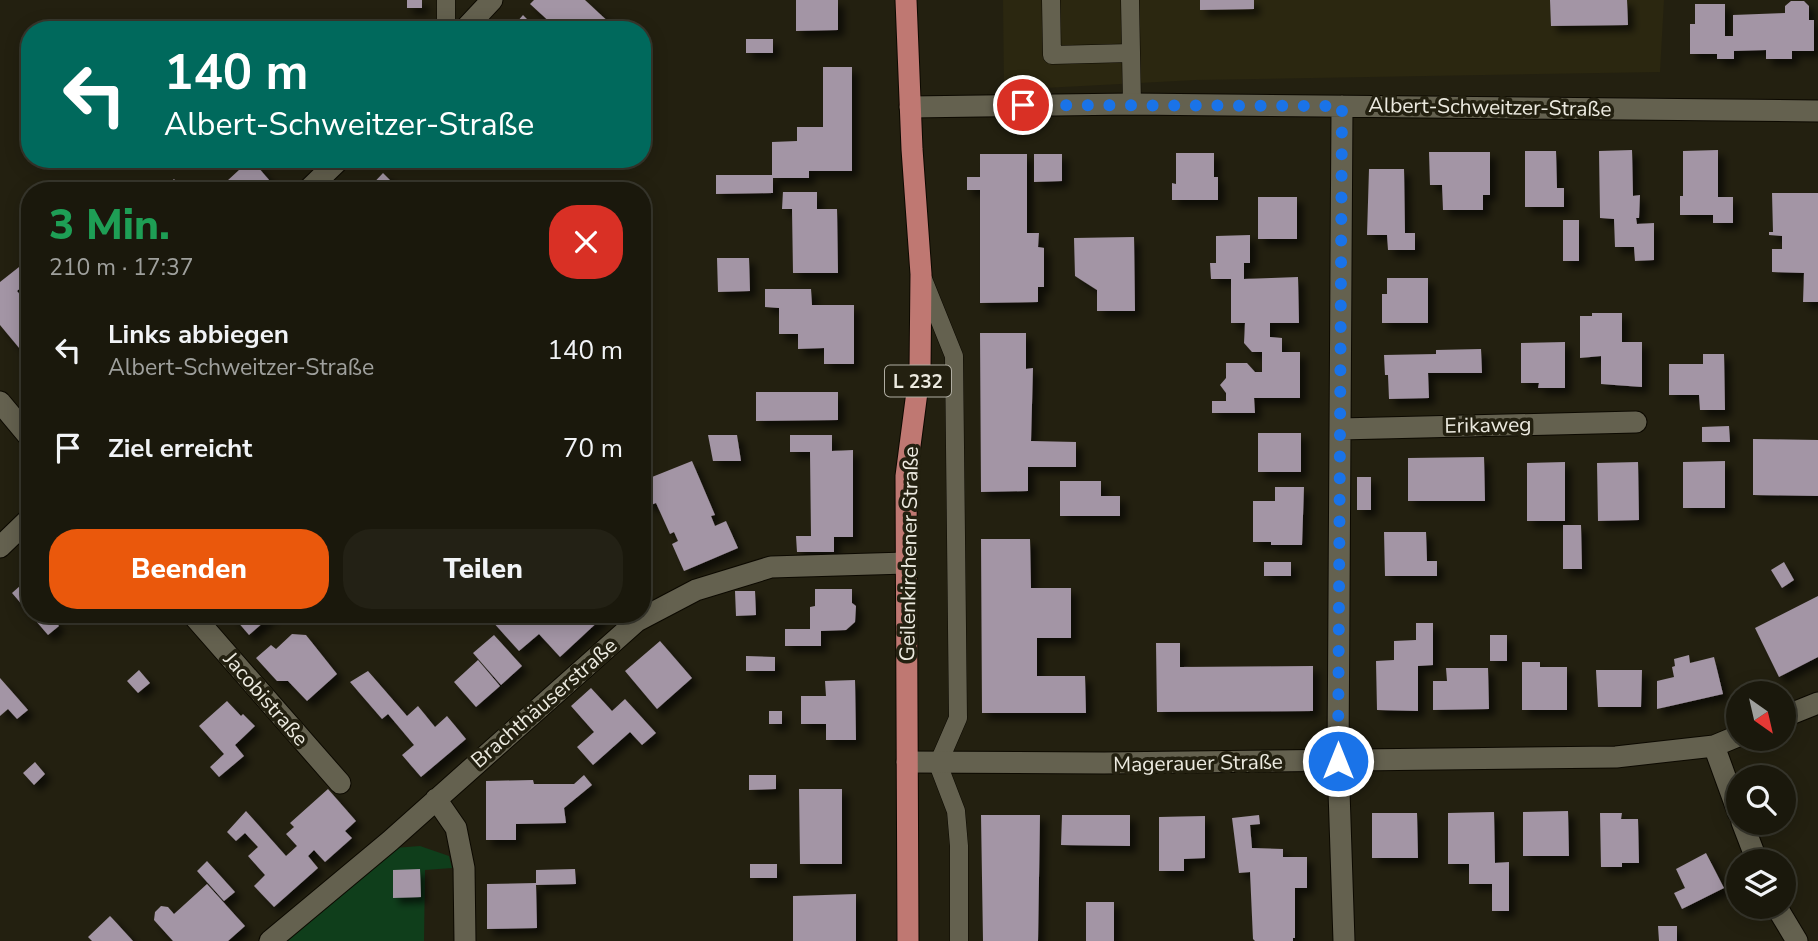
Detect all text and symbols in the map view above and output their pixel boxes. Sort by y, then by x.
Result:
text: 140 m [164,39,308,106]
icon: left [49,49,140,140]
pin [993,75,1053,135]
icon: arrive [1004,86,1042,124]
street label: Albert-Schweitzer-Straße [1368,91,1612,123]
text: Albert-Schweitzer-Straße [164,103,534,146]
text: 3 Min. [49,197,170,254]
button: close [549,205,623,279]
text: 210 m · 17:37 [49,252,194,283]
text: Links abbiegen [108,317,289,352]
icon: left [49,331,87,369]
text: 140 m [547,333,623,368]
text: Albert-Schweitzer-Straße [108,352,374,383]
road number: L 232 [885,366,951,396]
street label: Erikaweg [1444,410,1532,440]
icon: arrive [49,429,87,467]
text: Ziel erreicht [108,431,252,466]
text: 70 m [563,431,623,466]
street label: Geilenkirchener Straße [893,446,925,662]
button: Beenden [49,529,329,609]
button: Teilen [343,529,623,609]
street label: Brachthäuserstraße [465,632,623,774]
street label: Jacobistraße [217,645,315,752]
north arrow [1726,681,1796,751]
map controls [1726,681,1796,919]
position arrow [1301,724,1375,798]
street label: Magerauer Straße [1113,748,1283,778]
button: search [1726,765,1796,835]
button: layers [1726,849,1796,919]

